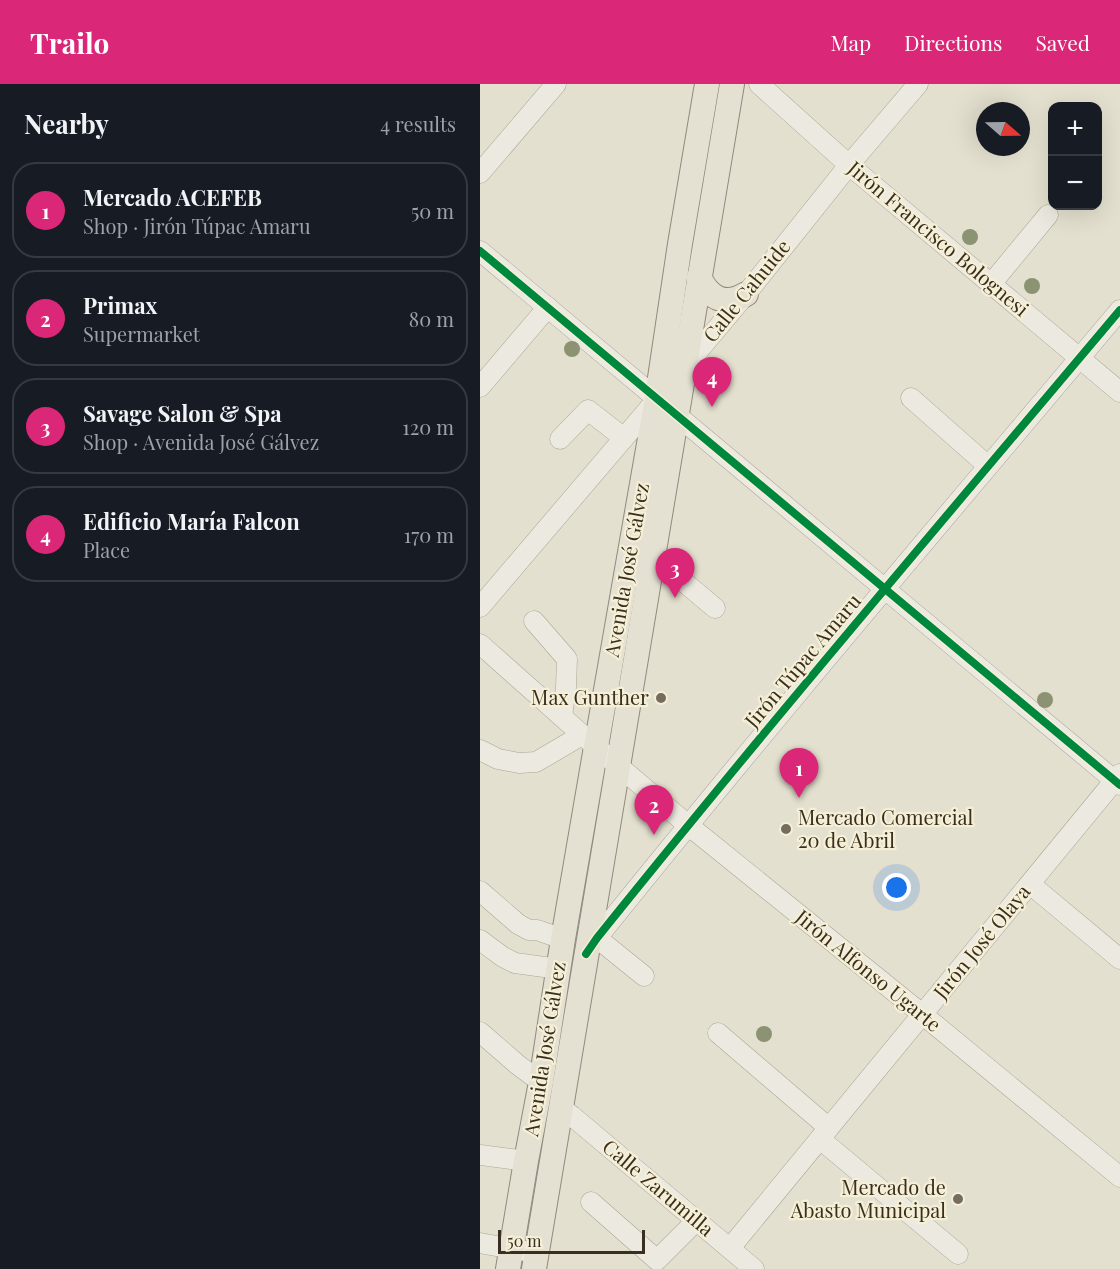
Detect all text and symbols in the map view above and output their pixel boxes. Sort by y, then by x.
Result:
text: Trailo [30,24,109,61]
text: Map [830,28,871,56]
text: Directions [904,28,1002,56]
text: Saved [1035,28,1090,56]
north arrow [976,102,1030,156]
map controls [1048,102,1102,210]
button: + [1048,102,1102,156]
text: Nearby [24,106,109,141]
text: 4 results [380,110,456,137]
street label: Jirón Francisco Bolognesi [842,154,1035,322]
button: − [1048,156,1102,210]
text: Mercado ACEFEB [83,182,262,212]
text: 1 [42,197,49,224]
text: 50 m [411,197,454,224]
text: Shop · Jirón Túpac Amaru [83,212,311,239]
street label: Calle Cahuide [696,233,796,347]
text: Primax [83,290,157,320]
text: 2 [40,305,51,332]
text: 80 m [409,305,454,332]
text: Supermarket [83,320,200,347]
pin: 4 [692,358,732,407]
text: Savage Salon & Spa [83,398,282,428]
text: 3 [41,413,50,440]
text: 120 m [402,413,454,440]
text: Shop · Avenida José Gálvez [83,428,319,455]
street label: Avenida José Gálvez [597,480,654,660]
text: Edificio María Falcon [83,506,300,536]
text: 4 [40,521,51,548]
text: 170 m [404,521,454,548]
text: Place [83,536,130,563]
pin: 3 [656,548,694,598]
street label: Jirón Túpac Amaru [737,587,866,734]
place label: Max Gunther [531,683,649,710]
marker: Max Gunther [654,691,668,705]
pin: 1 [780,748,818,798]
pin: 2 [634,786,674,835]
place label: Mercado Comercial 20 de Abril [798,803,974,853]
marker: Mercado Comercial 20 de Abril [779,822,793,836]
your location [882,873,911,902]
street label: Jirón José Olaya [926,878,1035,1005]
street label: Jirón Alfonso Ugarte [790,902,947,1037]
street label: Avenida José Gálvez [516,959,571,1139]
street label: Calle Zarumilla [598,1132,720,1241]
place label: Mercado de Abasto Municipal [790,1173,946,1223]
marker: Mercado de Abasto Municipal [951,1192,965,1206]
scale bar [498,1227,645,1254]
text: 50 m [507,1230,541,1251]

